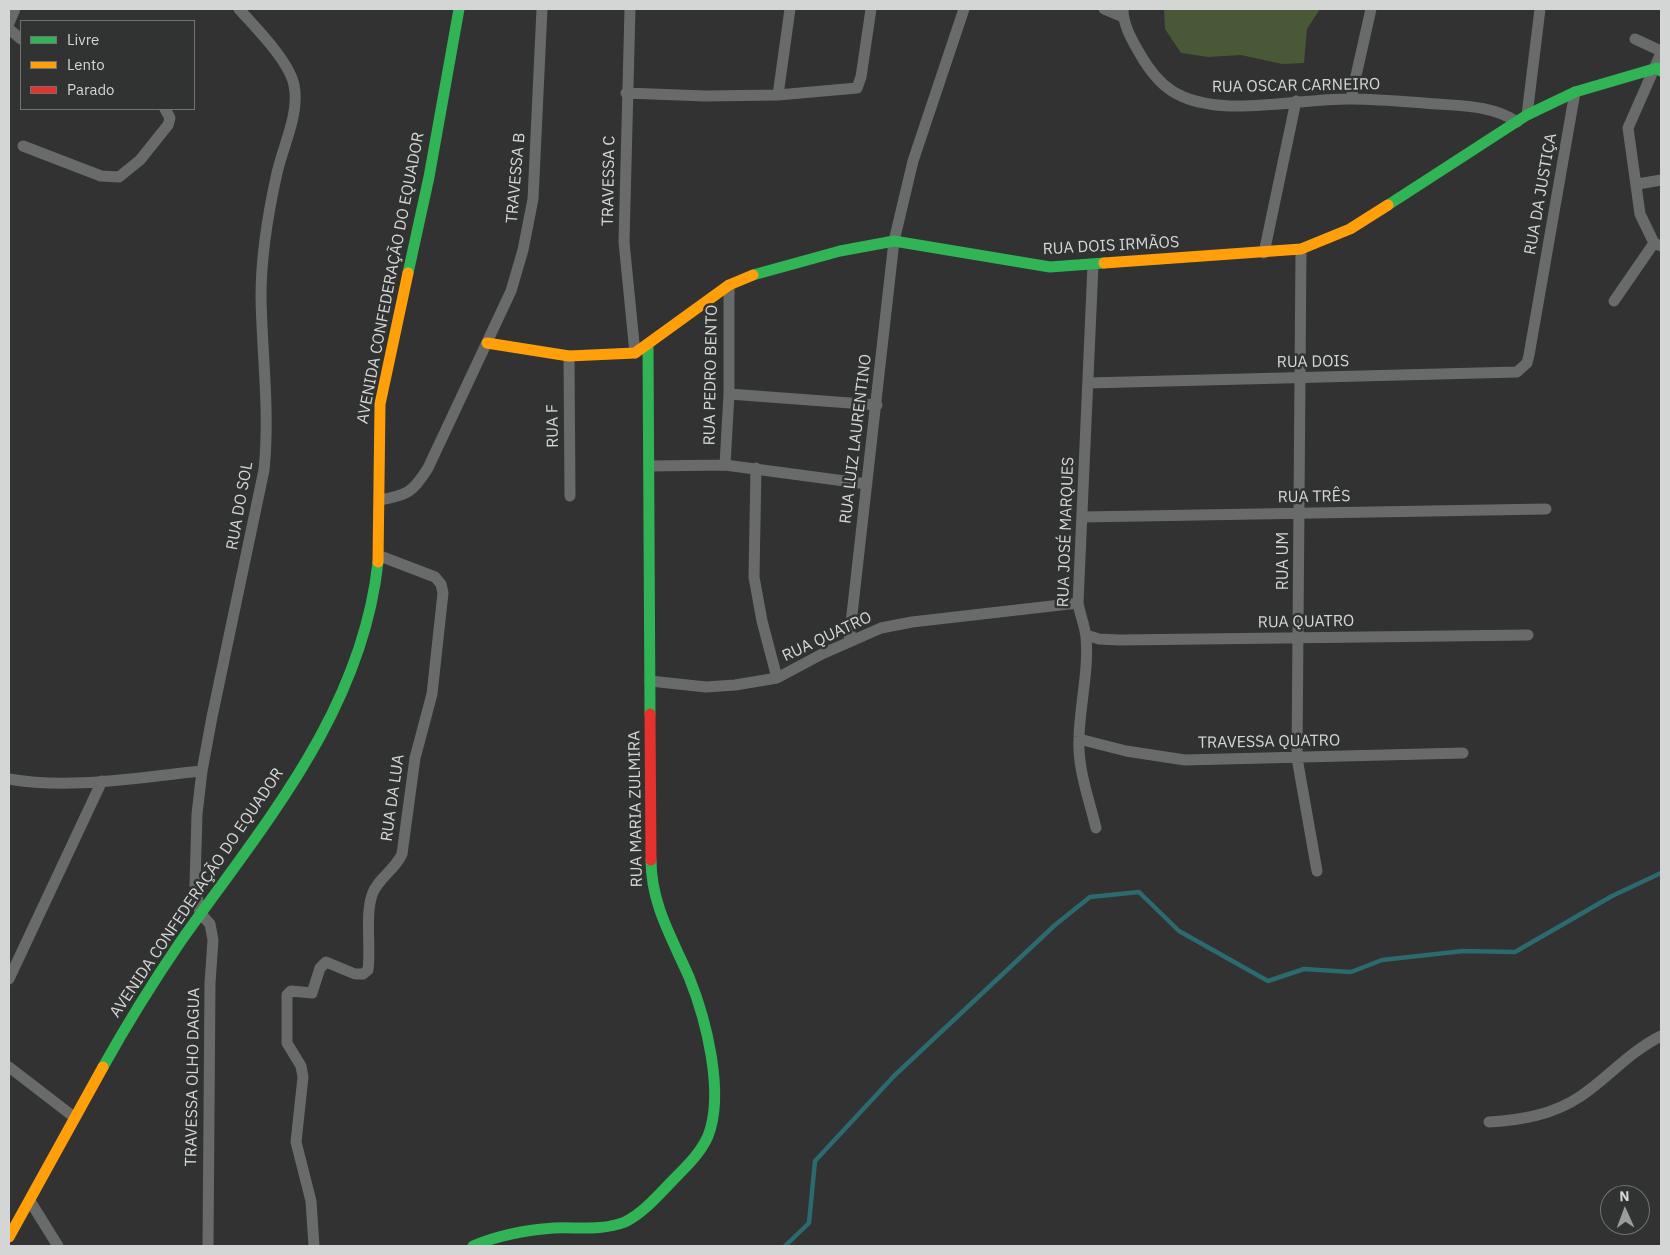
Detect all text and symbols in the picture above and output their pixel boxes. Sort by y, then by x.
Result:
legend [20,20,195,110]
text: Livre [67,30,99,49]
text: Lento [67,55,105,74]
street label: RUA OSCAR CARNEIRO [1212,75,1380,97]
text: Parado [67,80,115,99]
street label: AVENIDA CONFEDERAÇÃO DO EQUADOR [353,131,429,425]
street label: TRAVESSA B [502,132,530,224]
street label: RUA DA JUSTIÇA [1521,132,1561,256]
street label: TRAVESSA C [599,136,619,226]
street label: RUA DOIS IRMÃOS [1042,233,1180,259]
street label: RUA PEDRO BENTO [700,304,722,446]
street label: RUA DOIS [1277,352,1349,372]
street label: RUA LUIZ LAURENTINO [836,353,876,525]
street label: RUA F [543,404,563,448]
street label: RUA JOSÉ MARQUES [1054,456,1078,608]
street label: RUA DO SOL [223,460,257,552]
street label: RUA TRÊS [1277,487,1351,507]
street label: RUA UM [1273,532,1293,590]
street label: RUA QUATRO [779,608,875,666]
street label: RUA QUATRO [1258,612,1354,632]
street label: RUA MARIA ZULMIRA [625,731,647,887]
street label: TRAVESSA QUATRO [1198,731,1340,753]
street label: RUA DA LUA [377,753,409,843]
street label: AVENIDA CONFEDERAÇÃO DO EQUADOR [106,765,288,1021]
street label: TRAVESSA OLHO DAGUA [182,987,204,1167]
north arrow [1600,1185,1650,1235]
text: N [1619,1187,1630,1205]

